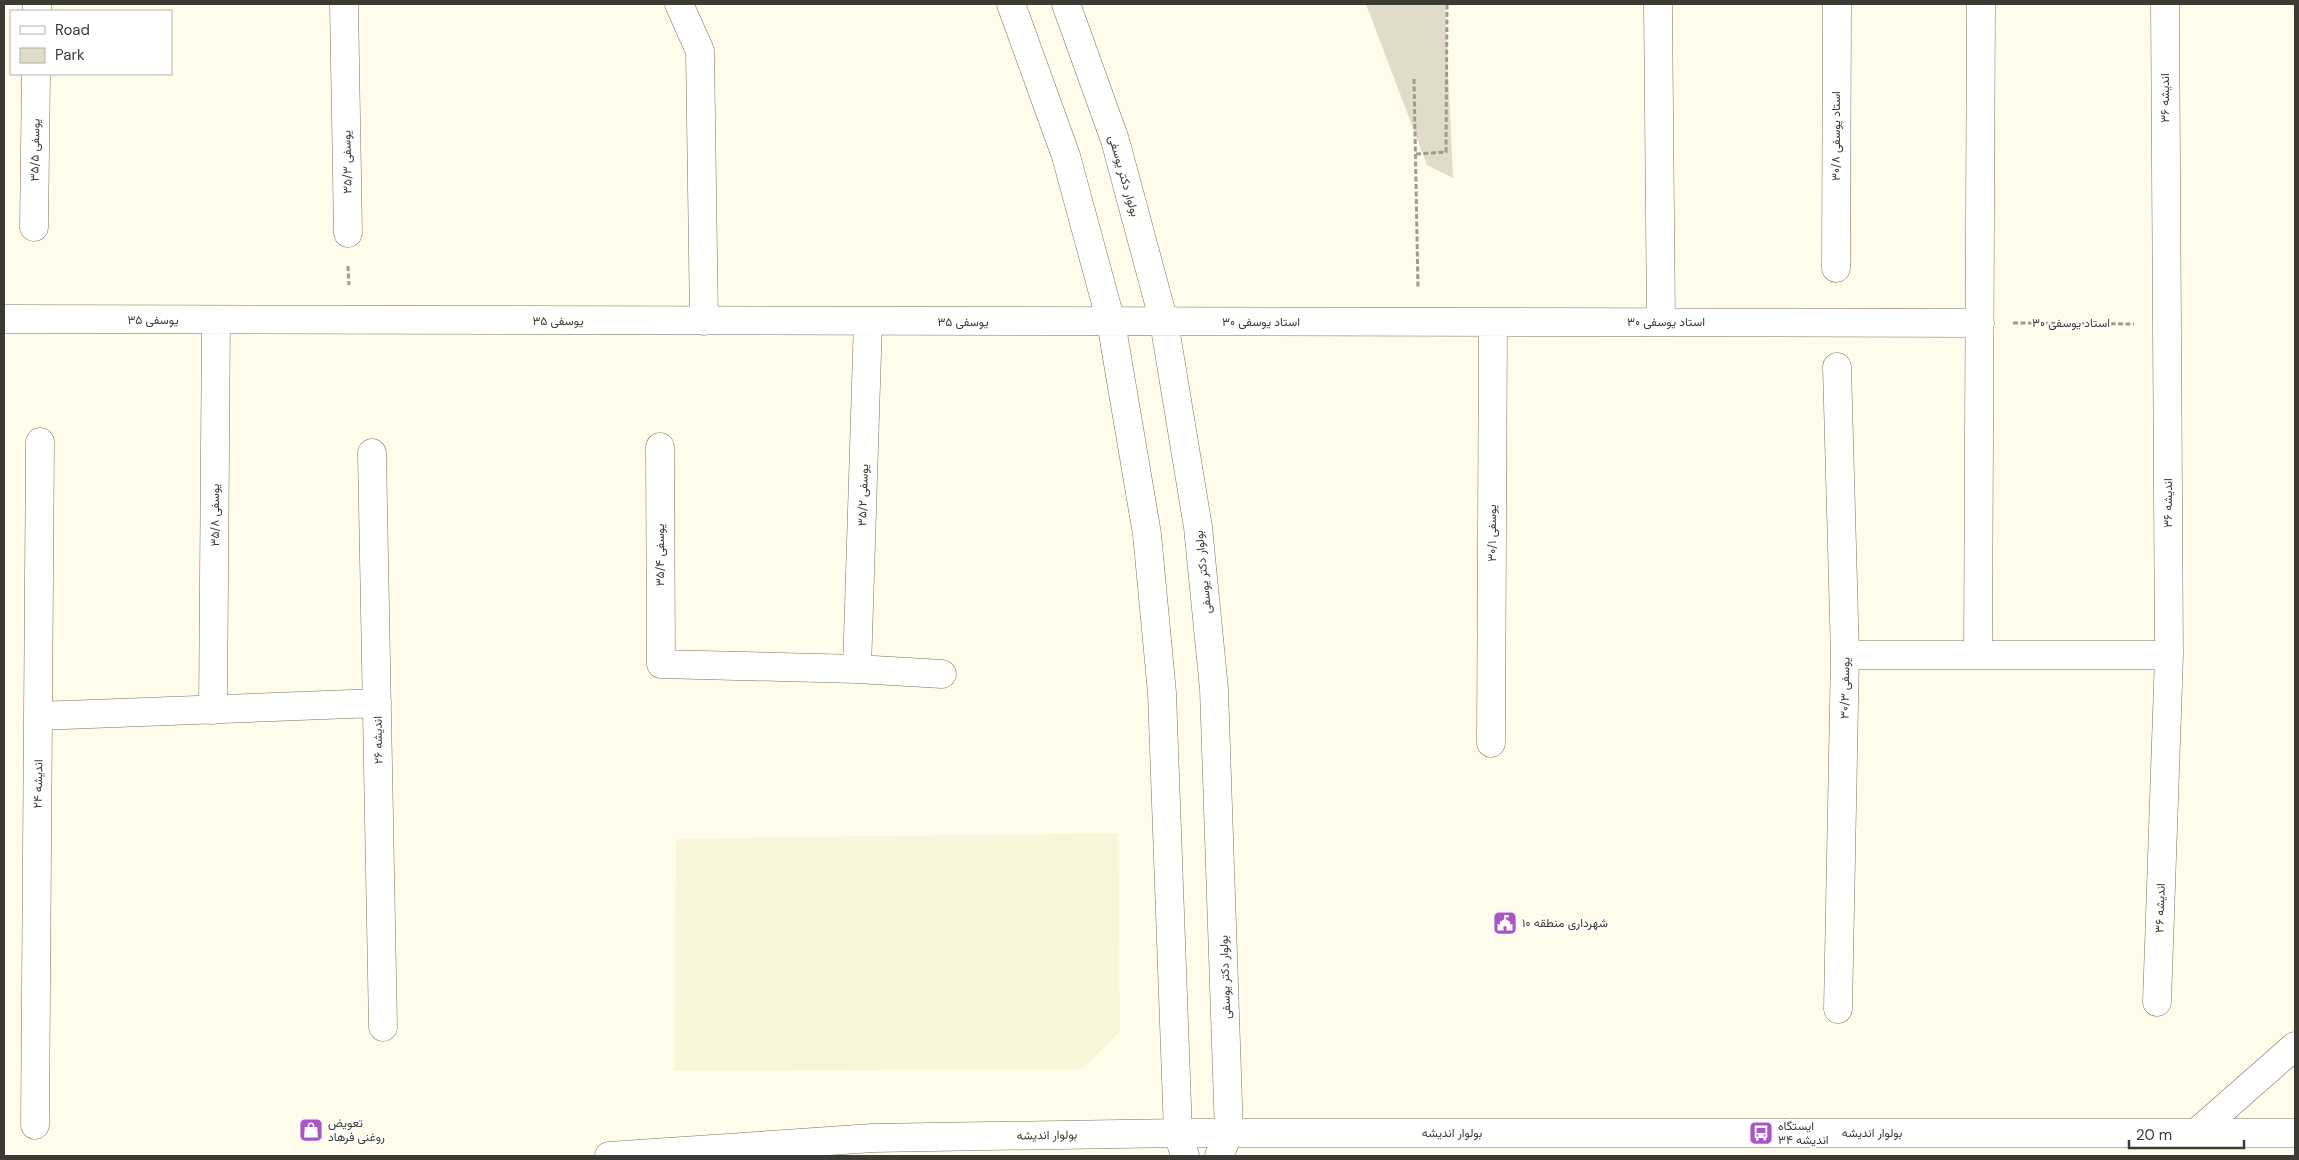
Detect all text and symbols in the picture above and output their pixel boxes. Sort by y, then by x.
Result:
legend [10,10,172,75]
text: Road [55,20,90,40]
text: Park [55,45,85,65]
street label: اندیشه ۳۶ [2157,73,2173,123]
street label: استاد یوسفی ۳۰/۸ [1828,91,1844,181]
street label: یوسفی ۳۵/۵ [26,118,44,182]
street label: یوسفی ۳۵/۳ [338,130,356,194]
street label: بولوار دکتر یوسفی [1105,134,1143,218]
street label: یوسفی ۳۵ [127,312,179,328]
street label: یوسفی ۳۵ [532,313,584,329]
street label: یوسفی ۳۵ [937,314,989,330]
street label: استاد یوسفی ۳۰ [1222,314,1300,330]
street label: استاد یوسفی ۳۰ [1627,314,1705,330]
street label: استاد یوسفی ۳۰ [2032,315,2110,331]
street label: یوسفی ۳۵/۲ [854,464,872,526]
street label: اندیشه ۳۶ [2160,478,2176,528]
street label: یوسفی ۳۵/۸ [207,484,223,546]
street label: یوسفی ۳۰/۱ [1484,504,1500,562]
street label: یوسفی ۳۵/۴ [652,524,668,586]
street label: بولوار دکتر یوسفی [1191,530,1215,614]
street label: یوسفی ۳۰/۳ [1836,657,1854,719]
street label: اندیشه ۲۶ [370,716,386,764]
street label: اندیشه ۲۴ [30,759,46,809]
street label: اندیشه ۳۶ [2151,883,2169,933]
public building icon: شهرداری منطقه ۱۰ [1492,910,1518,936]
place label: شهرداری منطقه ۱۰ [1522,915,1608,931]
street label: بولوار دکتر یوسفی [1216,935,1234,1019]
place label: تعویض روغنی فرهاد [328,1115,385,1145]
shop icon: تعویض روغنی فرهاد [298,1117,324,1143]
place label: ایستگاه اندیشه ۳۴ [1778,1118,1829,1148]
scale bar [2129,1118,2244,1150]
bus stop icon: ایستگاه اندیشه ۳۴ [1748,1120,1774,1146]
street label: بولوار اندیشه [1422,1125,1482,1141]
street label: بولوار اندیشه [1842,1125,1902,1141]
text: 20 m [2136,1125,2172,1145]
street label: بولوار اندیشه [1017,1126,1077,1144]

